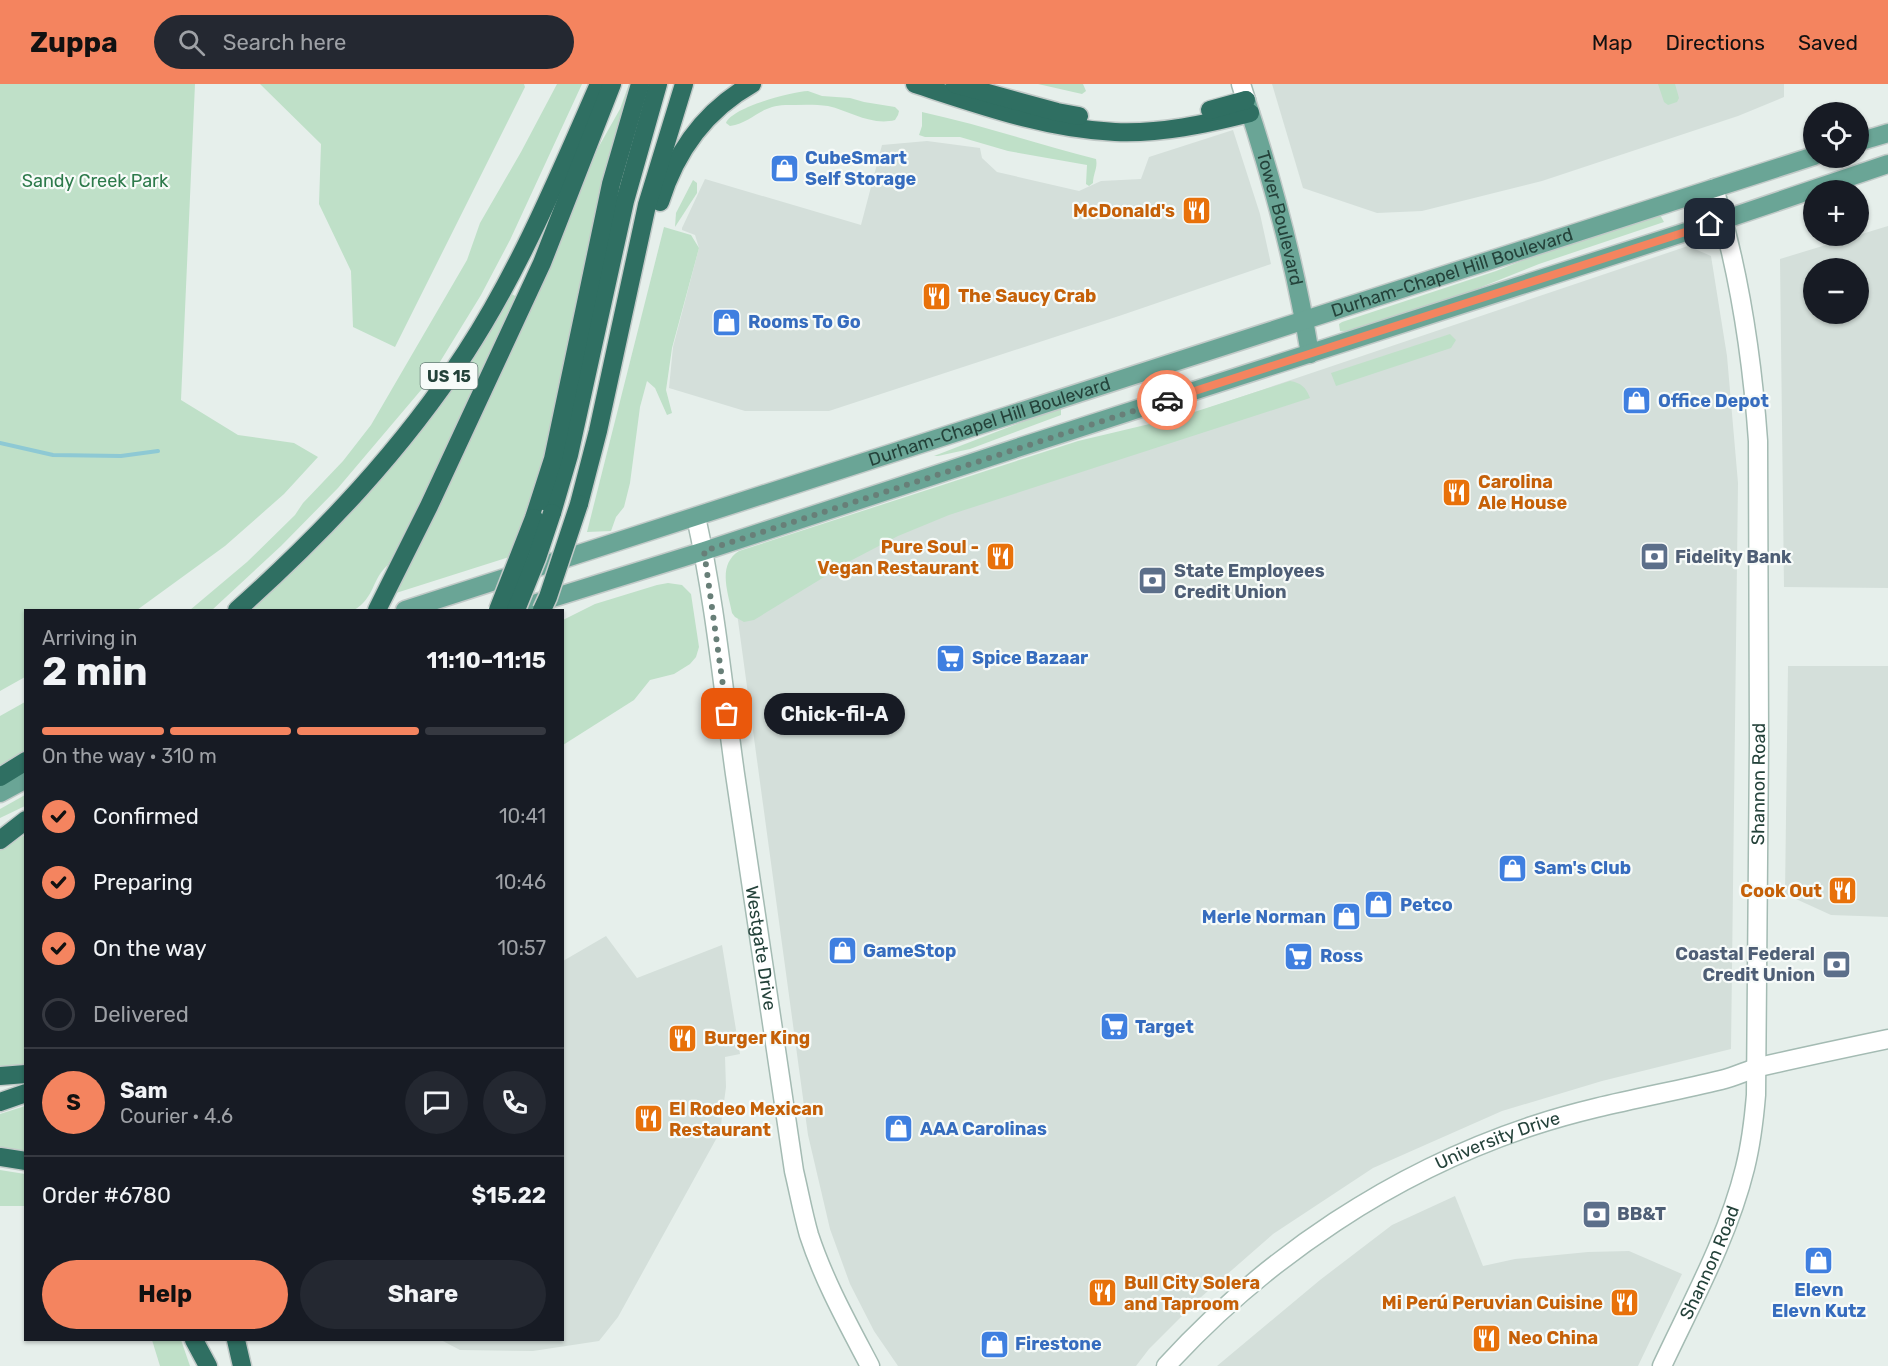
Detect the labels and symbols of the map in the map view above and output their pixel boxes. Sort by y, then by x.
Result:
place label: CubeSmart Self Storage [805,147,917,190]
street label: Tower Boulevard [1252,148,1308,288]
shop icon: CubeSmart Self Storage [768,152,800,184]
park label: Sandy Creek Park [22,170,169,192]
restaurant icon: McDonald's [1180,195,1212,227]
pin [1684,198,1735,249]
place label: McDonald's [1073,200,1175,222]
street label: Durham-Chapel Hill Boulevard [1328,223,1576,322]
restaurant icon: The Saucy Crab [921,280,953,312]
place label: The Saucy Crab [958,285,1096,307]
shop icon: Rooms To Go [711,306,743,338]
place label: Rooms To Go [748,311,861,333]
road number: US 15 [420,363,478,389]
courier [1137,370,1197,430]
street label: Durham-Chapel Hill Boulevard [866,372,1113,471]
shop icon: Office Depot [1621,385,1653,417]
place label: Office Depot [1658,390,1769,412]
place label: Carolina Ale House [1478,471,1567,514]
restaurant icon: Carolina Ale House [1441,476,1473,508]
place label: Pure Soul - Vegan Restaurant [817,536,979,579]
restaurant icon: Pure Soul - Vegan Restaurant [984,541,1016,573]
bank icon: Fidelity Bank [1638,541,1670,573]
place label: Fidelity Bank [1675,546,1792,568]
place label: State Employees Credit Union [1174,560,1325,603]
bank icon: State Employees Credit Union [1137,565,1169,597]
supermarket icon: Spice Bazaar [935,642,967,674]
place label: Spice Bazaar [972,647,1088,669]
pin [701,688,752,739]
callout: Chick-fil-A [763,693,904,735]
street label: Shannon Road [1747,723,1770,845]
shop icon: Sam's Club [1497,852,1529,884]
place label: Sam's Club [1534,857,1631,879]
restaurant icon: Cook Out [1827,875,1859,907]
place label: Cook Out [1740,880,1822,902]
street label: Westgate Drive [741,884,781,1012]
shop icon: Petco [1363,889,1395,921]
place label: Petco [1400,894,1453,916]
shop icon: Merle Norman [1331,901,1363,933]
place label: Merle Norman [1202,906,1326,928]
shop icon: GameStop [826,935,858,967]
place label: GameStop [863,940,956,962]
supermarket icon: Ross [1283,940,1315,972]
place label: Coastal Federal Credit Union [1675,943,1815,986]
place label: Ross [1320,945,1363,967]
bank icon: Coastal Federal Credit Union [1820,948,1852,980]
supermarket icon: Target [1098,1011,1130,1043]
place label: Target [1135,1016,1194,1038]
restaurant icon: Burger King [667,1022,699,1054]
place label: Burger King [704,1027,810,1049]
place label: El Rodeo Mexican Restaurant [669,1098,824,1141]
restaurant icon: El Rodeo Mexican Restaurant [632,1103,664,1135]
street label: University Drive [1431,1107,1563,1175]
shop icon: AAA Carolinas [883,1113,915,1145]
place label: AAA Carolinas [920,1118,1047,1140]
bank icon: BB&T [1580,1198,1612,1230]
place label: BB&T [1617,1203,1666,1225]
street label: Shannon Road [1675,1203,1744,1323]
shop icon: Elevn Elevn Kutz [1803,1245,1835,1277]
place label: Bull City Solera and Taproom [1124,1272,1260,1315]
restaurant icon: Bull City Solera and Taproom [1087,1277,1119,1309]
place label: Elevn Elevn Kutz [1772,1279,1866,1322]
restaurant icon: Mi Perú Peruvian Cuisine [1608,1287,1640,1319]
place label: Mi Perú Peruvian Cuisine [1382,1292,1603,1314]
restaurant icon: Neo China [1471,1322,1503,1354]
place label: Neo China [1508,1327,1598,1349]
shop icon: Firestone [978,1328,1010,1360]
place label: Firestone [1015,1333,1102,1355]

